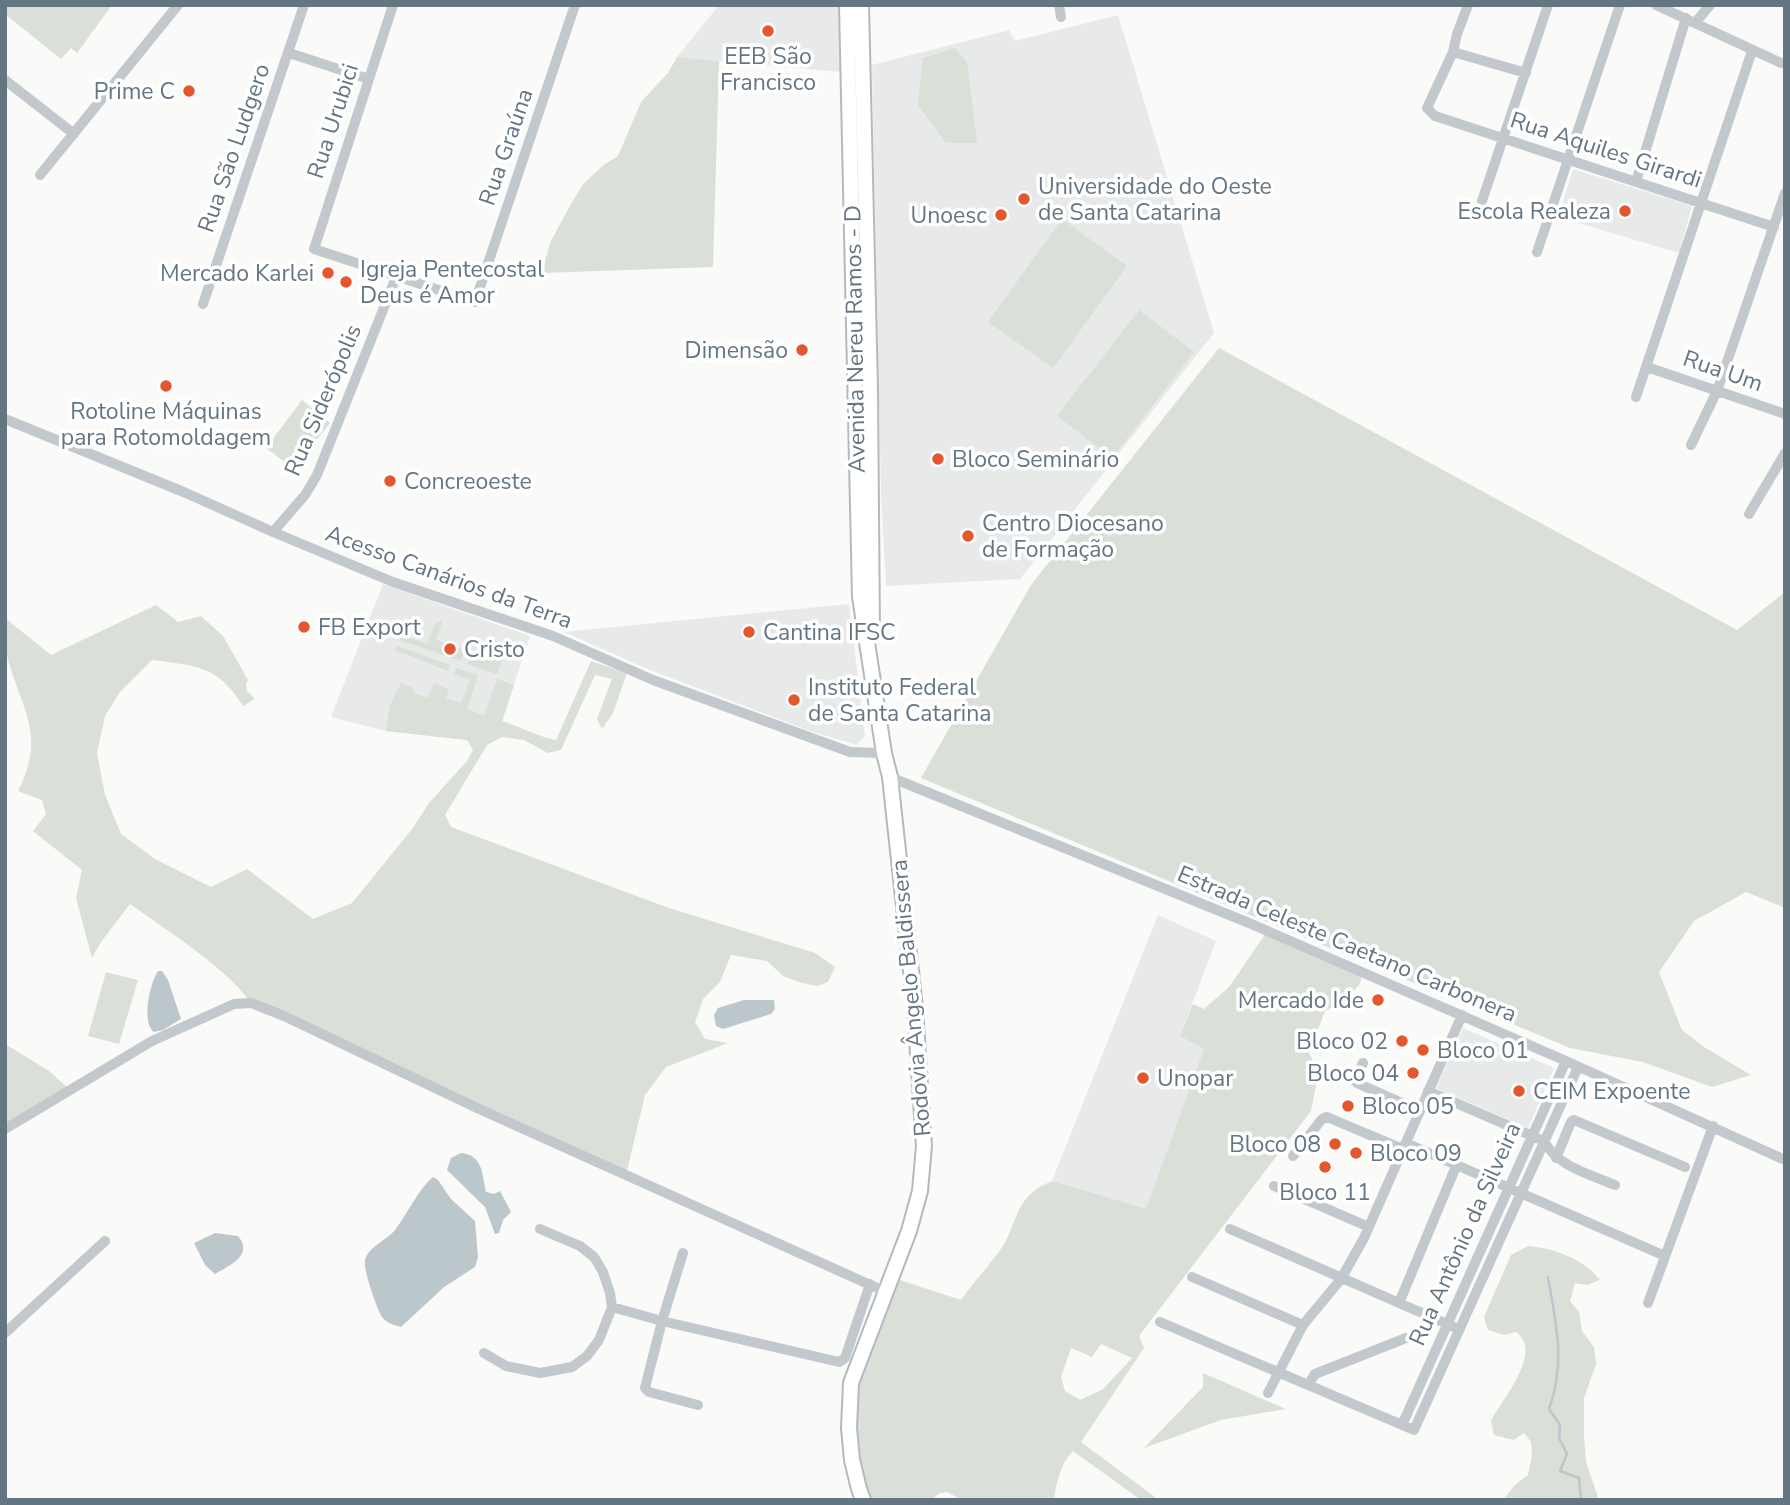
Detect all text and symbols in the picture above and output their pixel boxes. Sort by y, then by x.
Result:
marker: EEB São Francisco [760,23,776,39]
place label: EEB São Francisco [720,41,816,98]
street label: Rua São Ludgero [191,59,277,237]
street label: Rua Urubici [300,60,366,182]
place label: Prime C [94,76,175,107]
marker: Prime C [181,83,197,99]
street label: Rua Graúna [472,84,540,210]
street label: Rua Aquiles Girardi [1506,104,1706,196]
place label: Universidade do Oeste de Santa Catarina [1038,171,1272,228]
marker: Universidade do Oeste de Santa Catarina [1016,191,1032,207]
place label: Escola Realeza [1457,196,1611,227]
place label: Unoesc [910,200,987,231]
marker: Escola Realeza [1617,203,1633,219]
street label: Avenida Nereu Ramos - D [837,205,873,473]
marker: Unoesc [993,207,1009,223]
place label: Igreja Pentecostal Deus é Amor [360,254,544,311]
place label: Mercado Karlei [160,258,314,289]
marker: Mercado Karlei [320,265,336,281]
marker: Igreja Pentecostal Deus é Amor [338,274,354,290]
street label: Rua Siderópolis [277,319,369,481]
place label: Dimensão [685,335,788,366]
marker: Dimensão [794,342,810,358]
street label: Rua Um [1679,343,1767,399]
marker: Rotoline Máquinas para Rotomoldagem [158,378,174,394]
place label: Rotoline Máquinas para Rotomoldagem [61,396,271,453]
place label: Bloco Seminário [952,444,1119,475]
marker: Bloco Seminário [930,451,946,467]
place label: Concreoeste [404,466,532,497]
marker: Concreoeste [382,473,398,489]
place label: Centro Diocesano de Formação [982,508,1164,565]
street label: Acesso Canários da Terra [321,518,577,636]
marker: Centro Diocesano de Formação [960,528,976,544]
place label: FB Export [318,612,422,643]
place label: Cantina IFSC [763,617,896,648]
marker: FB Export [296,619,312,635]
marker: Cantina IFSC [741,624,757,640]
place label: Cristo [464,634,525,665]
marker: Cristo [442,641,458,657]
place label: Instituto Federal de Santa Catarina [808,672,991,729]
marker: Instituto Federal de Santa Catarina [786,692,802,708]
street label: Rodovia Ângelo Baldissera [883,858,939,1138]
street label: Estrada Celeste Caetano Carbonera [1173,858,1521,1030]
place label: Mercado Ide [1238,985,1364,1016]
marker: Mercado Ide [1370,992,1386,1008]
place label: Bloco 02 [1296,1026,1388,1057]
marker: Bloco 02 [1394,1033,1410,1049]
place label: Bloco 01 [1437,1035,1529,1066]
marker: Bloco 01 [1415,1042,1431,1058]
place label: Bloco 04 [1307,1058,1399,1089]
place label: Unopar [1157,1063,1234,1094]
marker: Bloco 04 [1405,1065,1421,1081]
marker: Unopar [1135,1070,1151,1086]
place label: CEIM Expoente [1533,1076,1691,1107]
marker: CEIM Expoente [1511,1083,1527,1099]
place label: Bloco 05 [1362,1091,1454,1122]
marker: Bloco 05 [1340,1098,1356,1114]
street label: Rua Antônio da Silveira [1402,1118,1528,1350]
place label: Bloco 08 [1229,1129,1321,1160]
marker: Bloco 08 [1327,1136,1343,1152]
place label: Bloco 09 [1370,1138,1462,1169]
marker: Bloco 09 [1348,1145,1364,1161]
marker: Bloco 11 [1317,1159,1333,1175]
place label: Bloco 11 [1279,1177,1371,1208]

